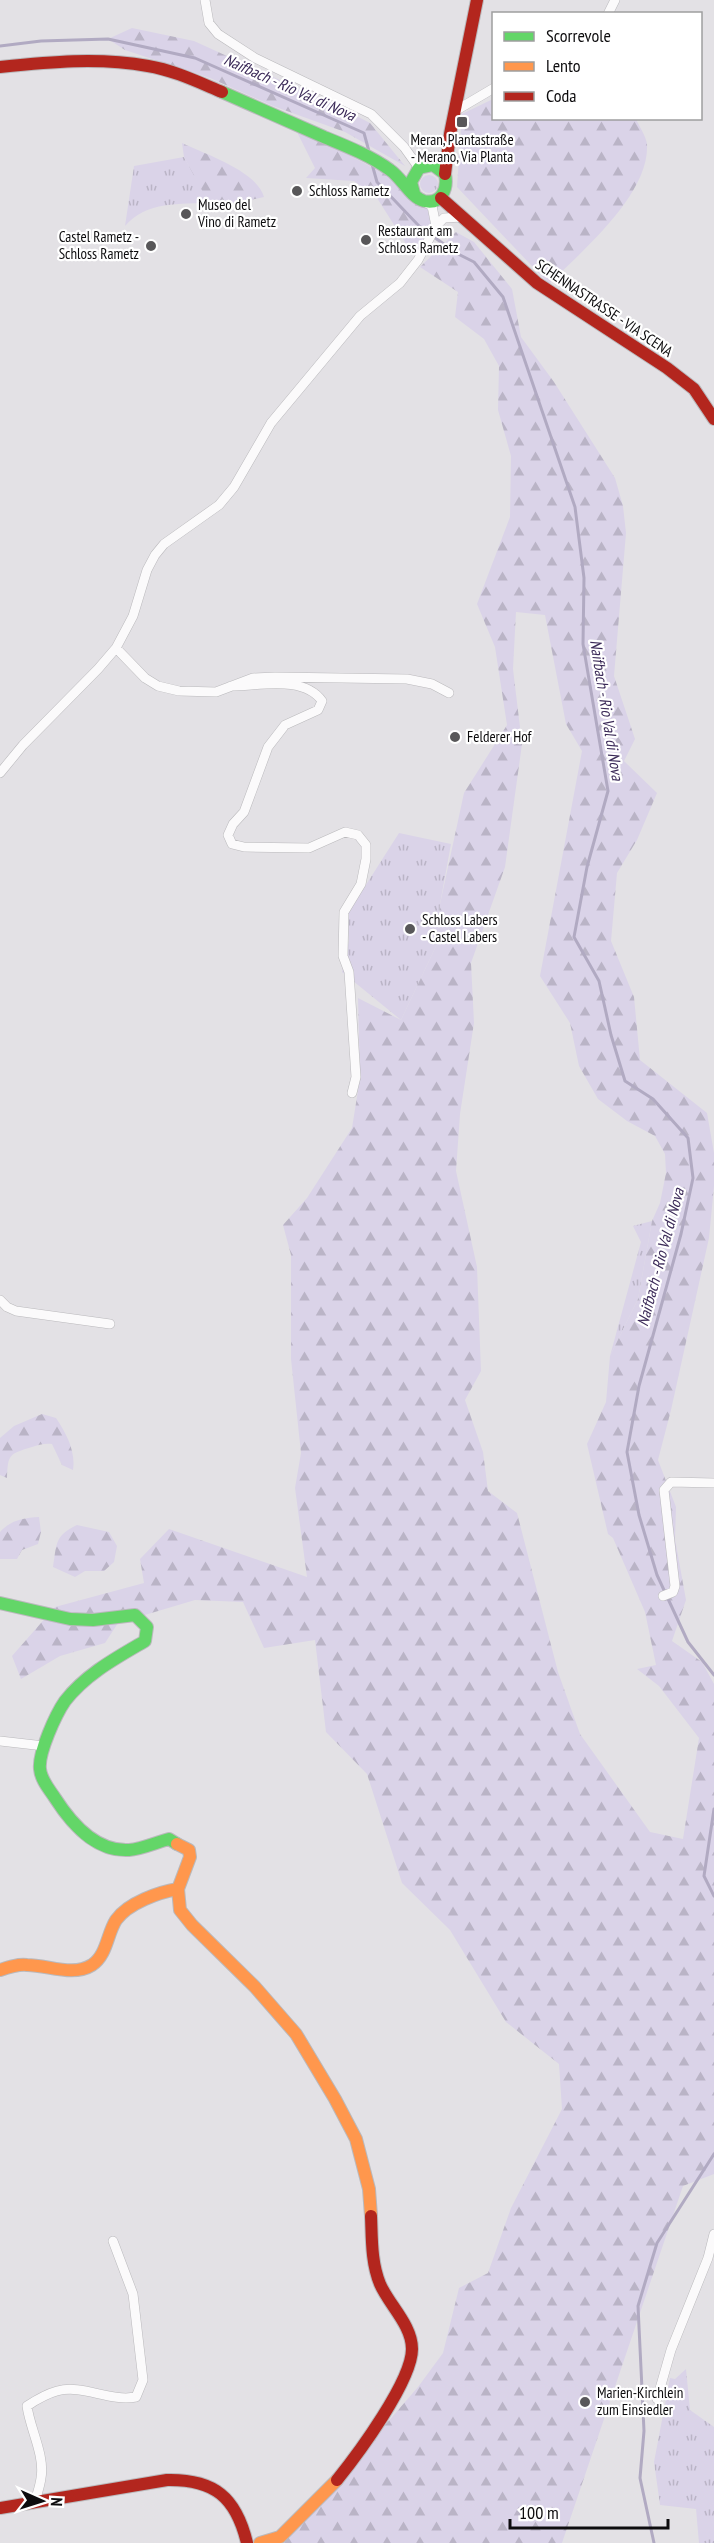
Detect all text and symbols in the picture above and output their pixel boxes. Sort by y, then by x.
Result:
legend [492,12,702,120]
text: Scorrevole [546,24,611,47]
water label: Naifbach - Rio Val di Nova [221,49,360,126]
text: Lento [546,54,581,77]
text: Coda [546,84,577,107]
marker: Meran, Plantastraße - Merano, Via Planta [455,115,469,129]
place label: Meran, Plantastraße - Merano, Via Planta [410,130,514,166]
place label: Schloss Rametz [309,181,389,200]
marker: Schloss Rametz [290,184,304,198]
place label: Museo del Vino di Rametz [197,195,276,231]
marker: Museo del Vino di Rametz [179,207,193,221]
place label: Restaurant am Schloss Rametz [378,221,458,257]
place label: Castel Rametz - Schloss Rametz [59,227,139,263]
marker: Restaurant am Schloss Rametz [359,233,373,247]
marker: Castel Rametz - Schloss Rametz [144,239,158,253]
street label: SCHENNASTRASSE - VIA SCENA [532,255,677,361]
water label: Naifbach - Rio Val di Nova [586,638,628,783]
place label: Felderer Hof [467,727,533,746]
marker: Felderer Hof [448,730,462,744]
place label: Schloss Labers - Castel Labers [422,910,498,946]
marker: Schloss Labers - Castel Labers [403,922,417,936]
water label: Naifbach - Rio Val di Nova [632,1184,688,1328]
place label: Marien-Kirchlein zum Einsiedler [597,2383,683,2419]
marker: Marien-Kirchlein zum Einsiedler [578,2395,592,2409]
north arrow [12,2471,72,2531]
scale bar [510,2492,668,2530]
text: N [47,2497,67,2507]
text: 100 m [519,2501,559,2524]

